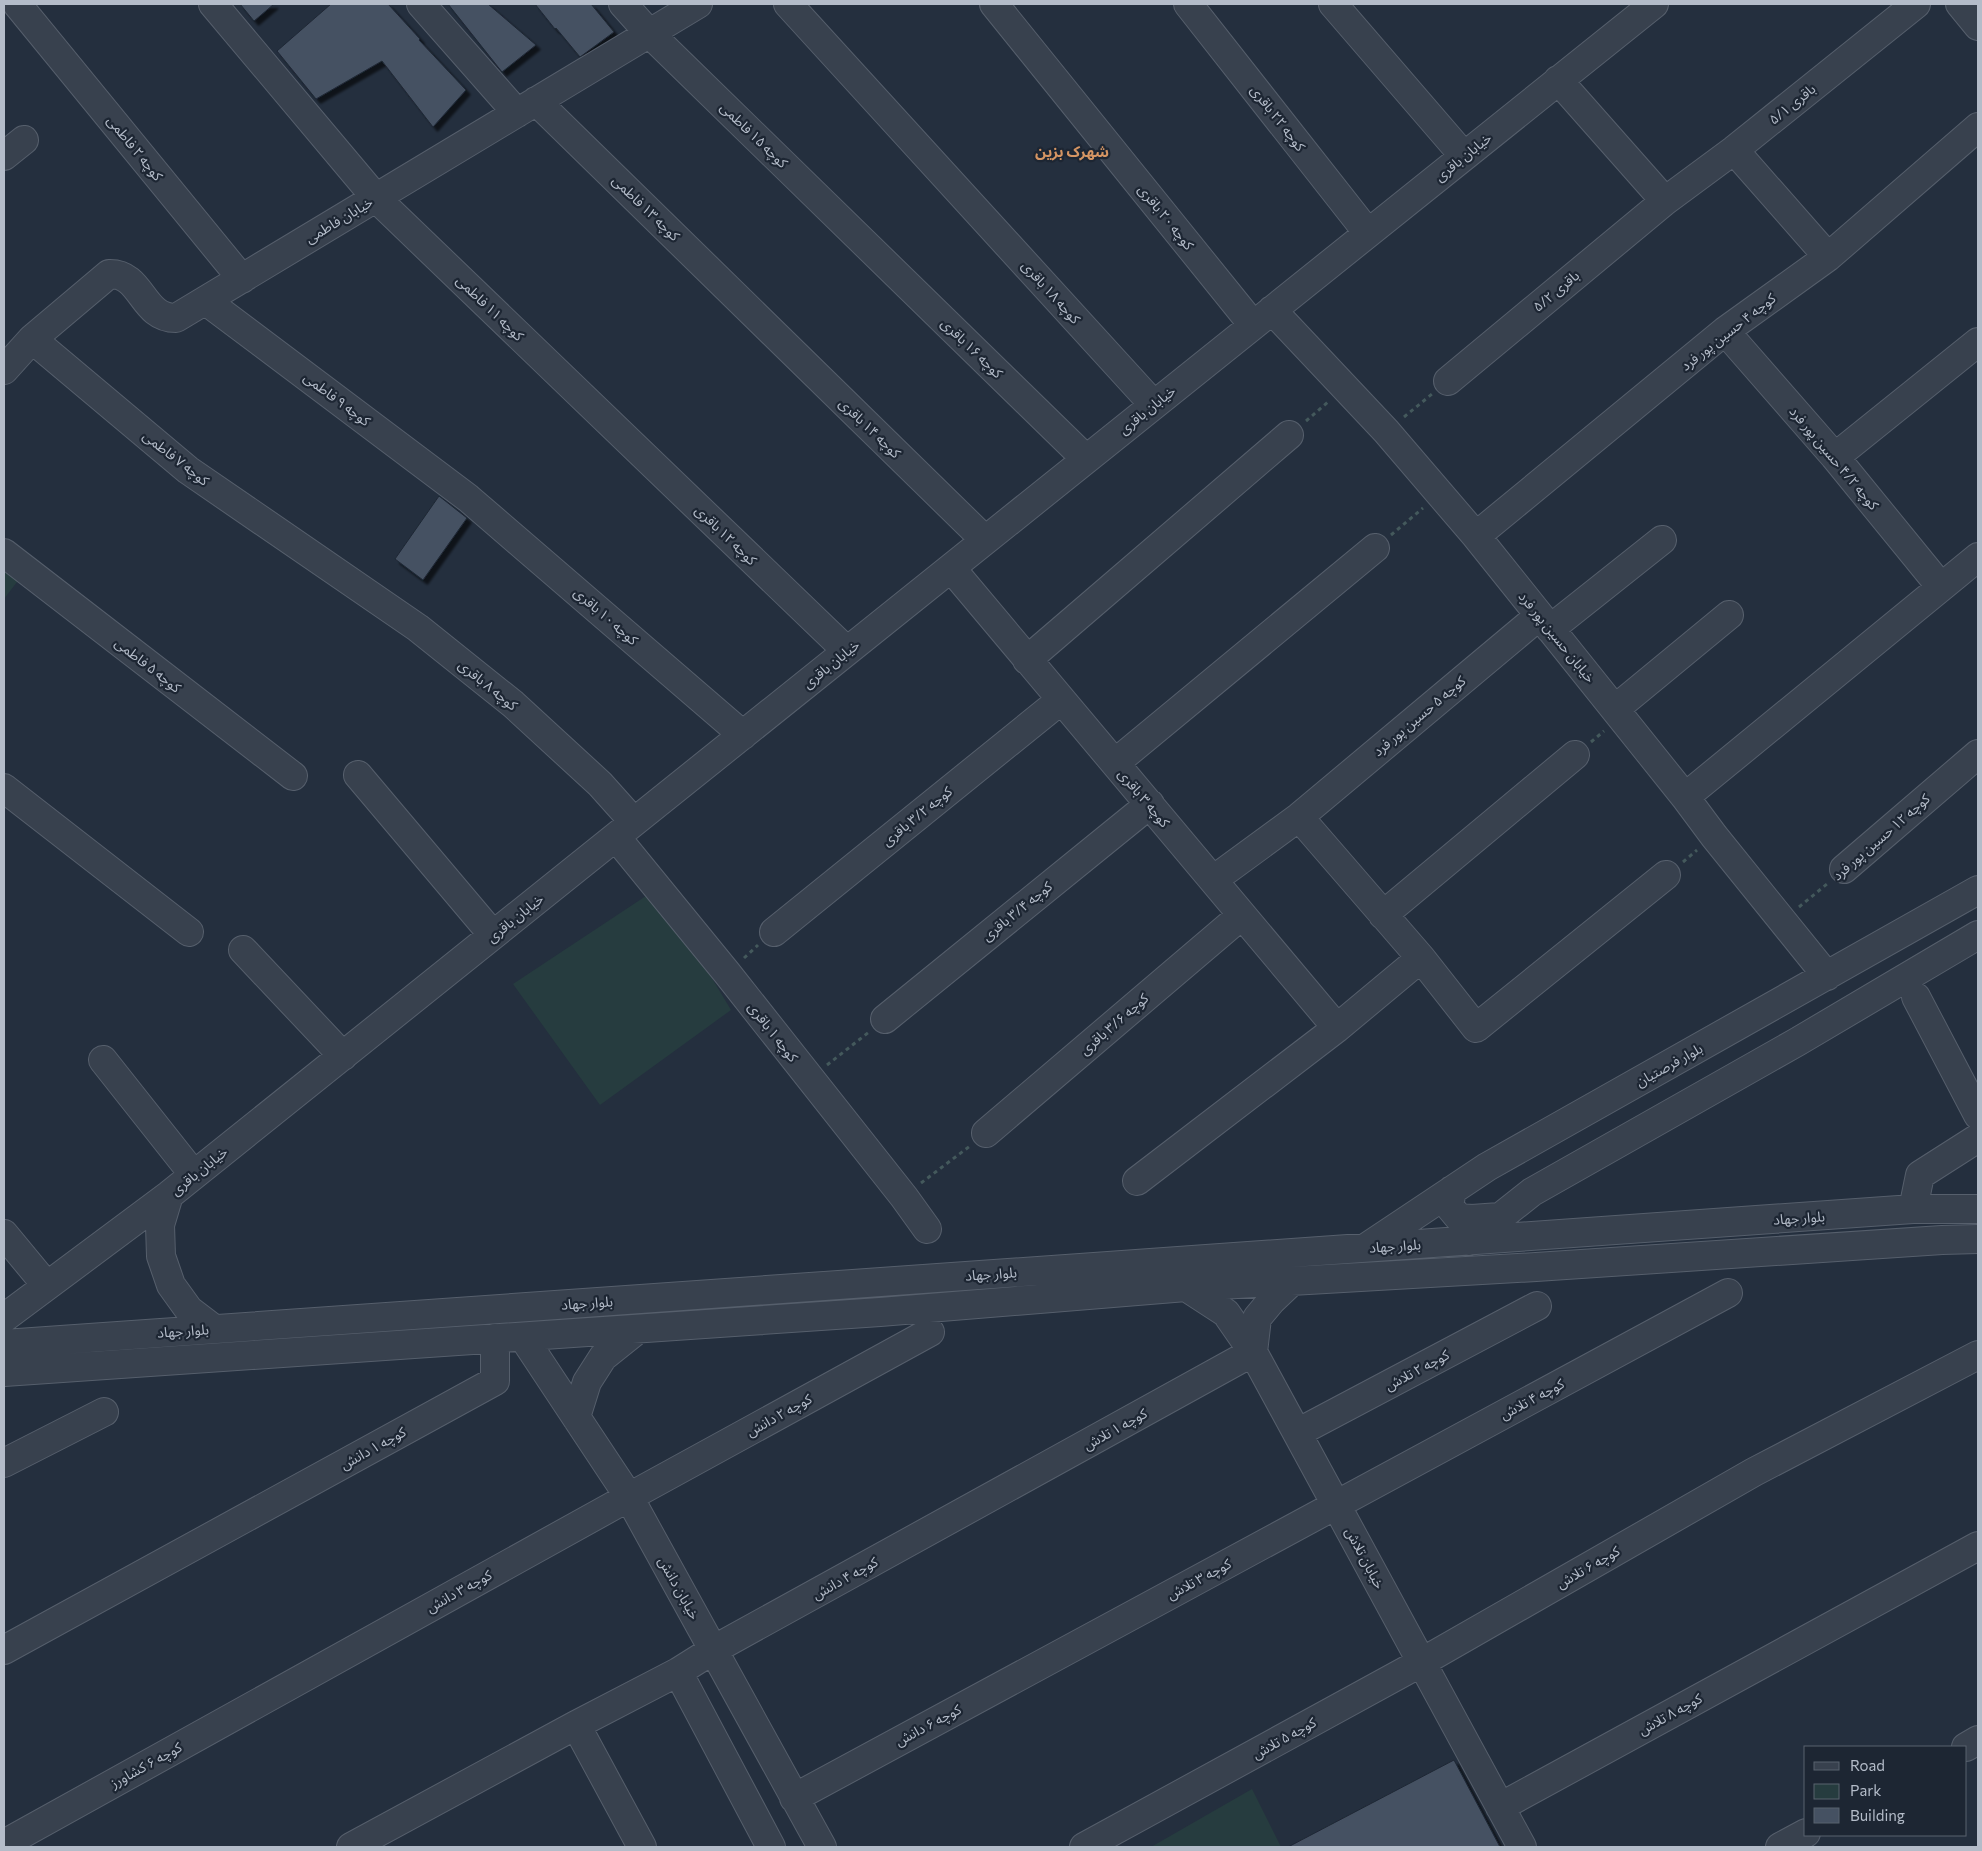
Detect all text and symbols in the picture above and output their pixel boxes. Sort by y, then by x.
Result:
street label: باقری ۵/۱ [1765,79,1819,128]
street label: کوچه ۲۲ باقری [1246,81,1310,156]
street label: کوچه ۱۵ فاطمی [716,98,792,173]
street label: کوچه ۲ فاطمی [102,112,167,185]
street label: خیابان باقری [1431,129,1495,185]
district label: شهرک بزین [1035,142,1109,161]
street label: کوچه ۱۳ فاطمی [608,171,684,246]
street label: کوچه ۲۰ باقری [1133,181,1198,254]
street label: خیابان فاطمی [302,193,376,247]
street label: کوچه ۱۸ باقری [1017,257,1084,328]
street label: باقری ۵/۲ [1529,266,1583,316]
street label: کوچه ۱۱ فاطمی [452,271,528,346]
street label: کوچه ۴ حسین پور فرد [1677,289,1780,376]
street label: کوچه ۱۶ باقری [937,314,1007,383]
street label: کوچه ۹ فاطمی [299,368,374,431]
street label: خیابان باقری [1115,382,1179,438]
street label: کوچه ۱۴ باقری [835,394,905,463]
street label: کوچه ۴/۲ حسین پور فرد [1784,402,1883,514]
street label: کوچه ۷ فاطمی [139,427,213,490]
street label: کوچه ۱۲ باقری [691,501,761,570]
street label: کوچه ۱۰ باقری [570,583,642,650]
street label: خیابان حسین پور فرد [1514,588,1599,687]
street label: کوچه ۵ فاطمی [111,634,185,697]
street label: خیابان باقری [799,636,863,692]
street label: کوچه ۸ باقری [454,656,521,715]
street label: کوچه ۵ حسین پور فرد [1369,672,1470,761]
street label: کوچه ۳ باقری [1113,765,1174,832]
street label: کوچه ۳/۲ باقری [878,782,957,851]
street label: کوچه ۱۲ حسین پور فرد [1828,789,1935,885]
street label: کوچه ۳/۴ باقری [978,877,1057,946]
street label: خیابان باقری [483,890,547,946]
street label: کوچه ۳/۶ باقری [1076,989,1153,1060]
street label: کوچه ۱ باقری [743,998,802,1066]
street label: بلوار فرصتیان [1632,1039,1706,1091]
street label: خیابان باقری [167,1143,231,1199]
street label: بلوار جهاد [1773,1207,1826,1229]
street label: بلوار جهاد [1369,1235,1422,1257]
street label: بلوار جهاد [965,1263,1018,1285]
street label: بلوار جهاد [561,1292,614,1314]
street label: بلوار جهاد [157,1320,210,1342]
street label: کوچه ۲ تلاش [1382,1345,1453,1395]
street label: کوچه ۴ تلاش [1497,1374,1568,1424]
street label: کوچه ۲ دانش [743,1389,816,1441]
street label: کوچه ۱ تلاش [1080,1404,1151,1455]
street label: کوچه ۱ دانش [337,1422,410,1474]
street label: خیابان تلاش [1341,1524,1389,1592]
street label: کوچه ۶ تلاش [1553,1542,1624,1593]
street label: کوچه ۴ دانش [809,1552,882,1604]
street label: خیابان دانش [654,1553,704,1623]
street label: کوچه ۳ تلاش [1164,1554,1235,1604]
street label: کوچه ۳ دانش [423,1565,496,1617]
street label: کوچه ۸ تلاش [1635,1689,1706,1740]
street label: کوچه ۶ دانش [892,1700,965,1751]
street label: کوچه ۵ تلاش [1249,1713,1320,1764]
street label: کوچه ۶ کشاورز [106,1738,186,1793]
legend [1804,1746,1967,1836]
text: Road [1850,1756,1885,1774]
text: Park [1850,1781,1881,1799]
text: Building [1850,1806,1905,1824]

